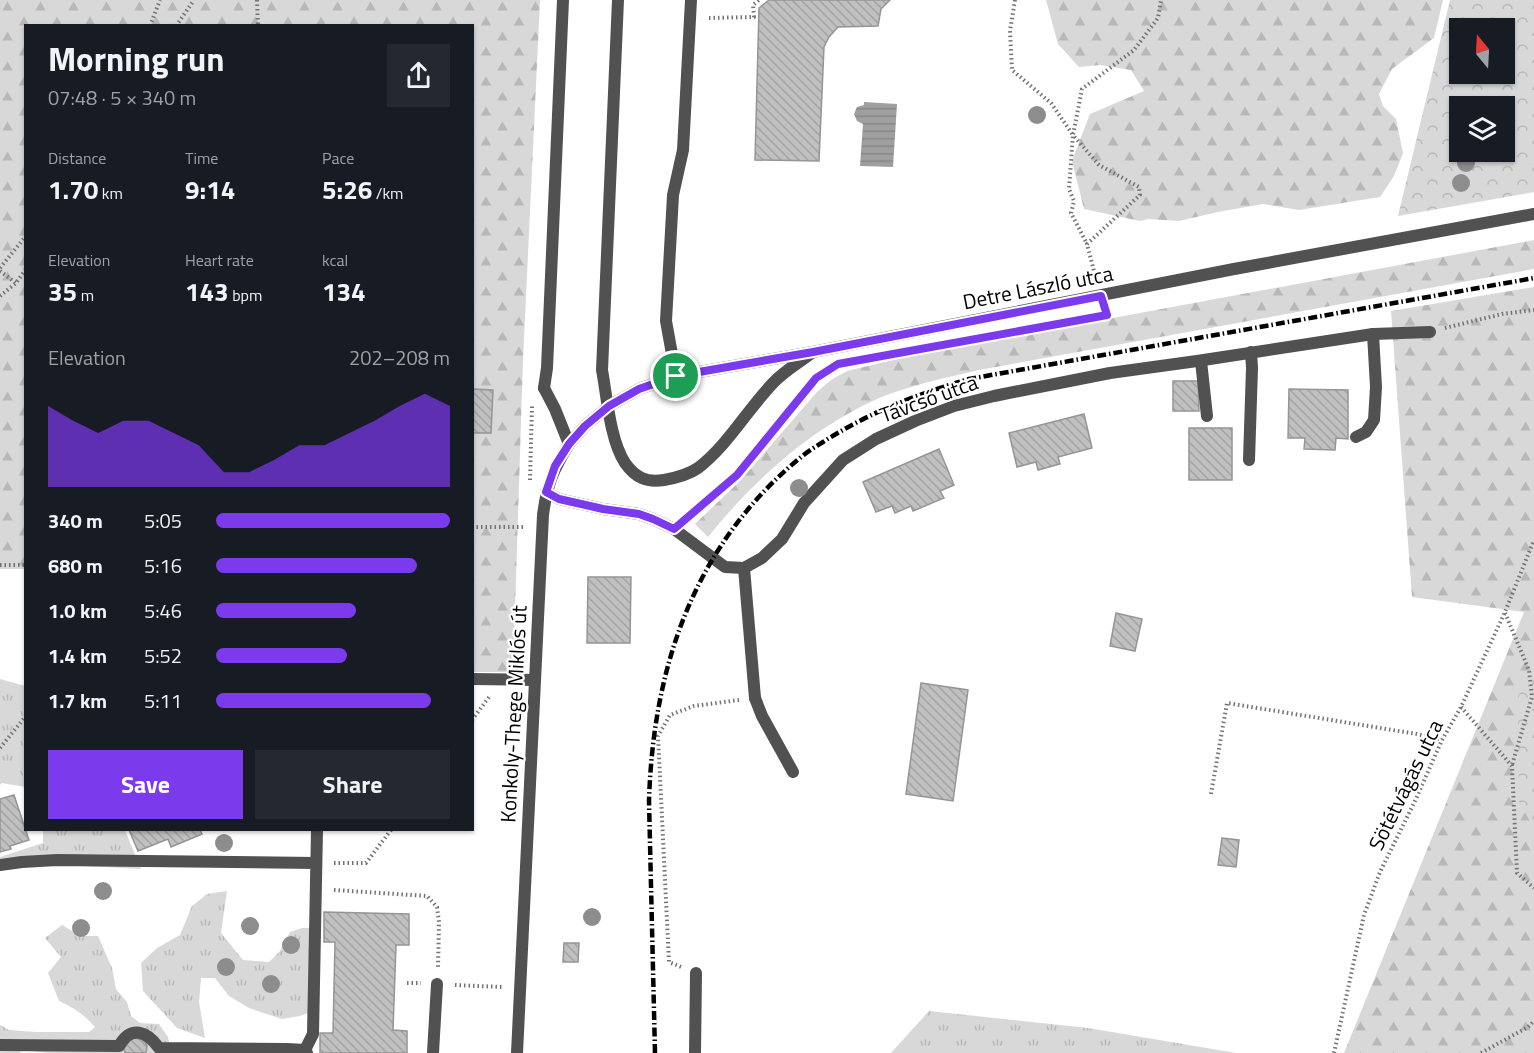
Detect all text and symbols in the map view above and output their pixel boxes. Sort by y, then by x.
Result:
north arrow [1449,18,1515,84]
map controls [1449,18,1515,162]
text: Morning run [48,34,225,84]
button: share [387,44,450,107]
text: 07:48 · 5 × 340 m [48,82,196,113]
button: layers [1449,96,1515,162]
text: Distance [48,146,106,170]
text: Time [185,146,218,170]
text: Pace [322,146,354,170]
text: 1.70 [48,170,98,209]
text: 9:14 [185,170,235,209]
text: 5:26 [322,170,372,209]
text: km [98,181,123,205]
text: /km [372,181,404,205]
text: Elevation [48,248,110,272]
text: Heart rate [185,248,254,272]
text: kcal [322,248,348,272]
street label: Detre László utca [960,257,1116,317]
text: 35 [48,272,77,311]
text: 143 [185,272,229,311]
text: 134 [322,272,366,311]
text: m [77,283,94,307]
text: bpm [229,283,262,307]
text: Elevation [48,342,126,373]
text: 202–208 m [349,342,450,373]
pin [650,350,701,401]
icon: arrive [659,359,692,392]
street label: Távcső utca [875,365,983,431]
text: 340 m [48,505,103,536]
text: 5:05 [144,505,182,536]
text: 680 m [48,550,103,581]
text: 5:16 [144,550,182,581]
text: 1.0 km [48,595,107,626]
text: 5:46 [144,595,182,626]
street label: Konkoly-Thege Miklós út [491,604,535,823]
text: 1.4 km [48,640,107,671]
text: 5:52 [144,640,182,671]
text: 1.7 km [48,685,107,716]
text: 5:11 [144,685,182,716]
street label: Sötétvágás utca [1360,713,1451,855]
button: Save [48,750,243,819]
button: Share [255,750,450,819]

